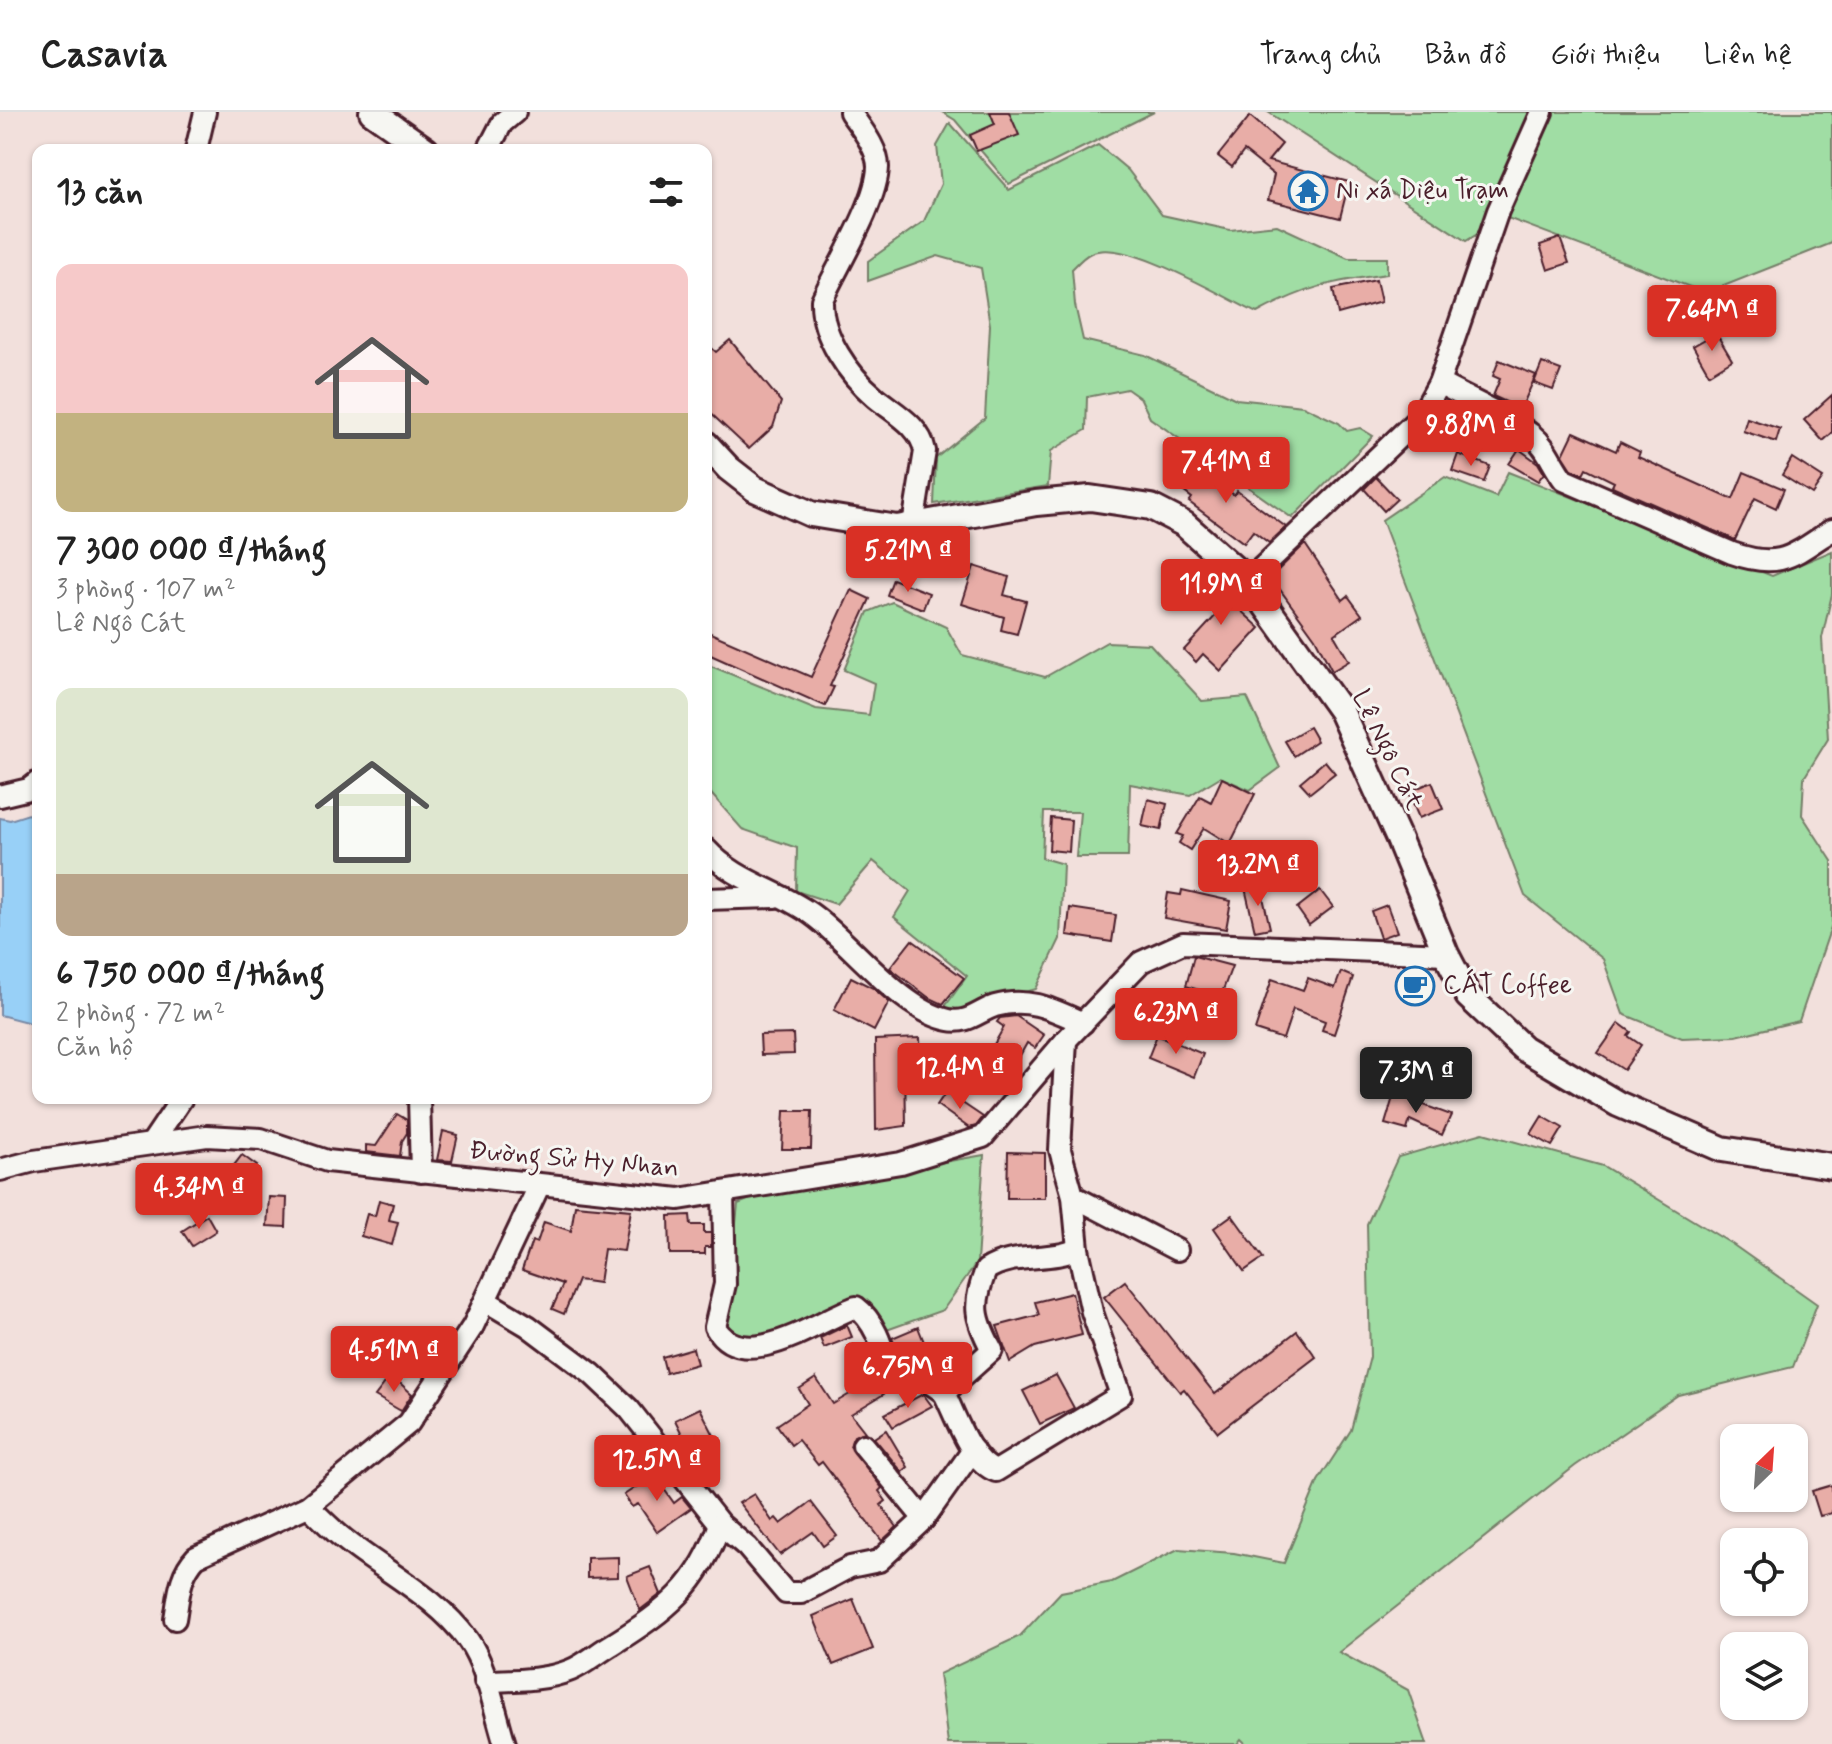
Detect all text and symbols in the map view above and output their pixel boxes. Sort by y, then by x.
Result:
text: Casavia [40,31,168,80]
text: Trang chủ [1260,37,1381,74]
text: Bản đồ [1425,37,1506,74]
text: Giới thiệu [1550,37,1660,74]
text: Liên hệ [1704,37,1792,74]
text: 13 căn [56,170,143,215]
icon: filters [644,170,688,214]
temple icon: Ni xá Diệu Trạm [1287,170,1329,212]
place label: Ni xá Diệu Trạm [1336,174,1509,208]
pin: 7.64M ₫ [1638,285,1786,353]
text: 7.64M ₫ [1665,294,1759,328]
icon: home [300,316,444,460]
pin: 9.88M ₫ [1397,400,1545,468]
text: 9.88M ₫ [1426,409,1516,443]
pin: 7.41M ₫ [1152,437,1300,505]
text: 7.41M ₫ [1181,446,1271,480]
pin: 5.21M ₫ [834,526,982,594]
text: 7 300 000 ₫/tháng [56,528,327,573]
text: 5.21M ₫ [864,535,952,569]
pin: 11.9M ₫ [1147,559,1295,627]
text: 11.9M ₫ [1179,568,1263,602]
text: 3 phòng · 107 m² [56,573,235,607]
text: Lê Ngô Cát [56,607,186,641]
street label: Lê Ngô Cát [1341,684,1431,817]
icon: home [300,740,444,884]
pin: 13.2M ₫ [1184,840,1332,908]
text: 13.2M ₫ [1216,849,1300,883]
text: 6 750 000 ₫/tháng [56,952,325,997]
cafe icon: CÁT Coffee [1394,965,1436,1007]
place label: CÁT Coffee [1443,968,1572,1003]
pin: 6.23M ₫ [1102,988,1250,1056]
text: 2 phòng · 72 m² [56,997,225,1031]
text: 6.23M ₫ [1133,997,1219,1031]
text: Căn hộ [56,1031,134,1065]
pin: 12.4M ₫ [886,1043,1034,1111]
pin: 7.3M ₫ [1351,1047,1481,1115]
text: 12.4M ₫ [915,1052,1005,1086]
text: 7.3M ₫ [1378,1056,1454,1090]
street label: Đường Sử Hy Nhan [468,1134,680,1189]
pin: 4.34M ₫ [125,1163,273,1231]
text: 4.34M ₫ [153,1172,245,1206]
pin: 4.51M ₫ [320,1326,468,1394]
text: 4.51M ₫ [349,1335,439,1369]
pin: 6.75M ₫ [834,1342,982,1410]
text: 6.75M ₫ [862,1351,954,1385]
north arrow [1720,1424,1808,1512]
map controls [1720,1424,1808,1720]
pin: 12.5M ₫ [583,1435,731,1503]
text: 12.5M ₫ [612,1444,702,1478]
button: locate [1720,1528,1808,1616]
button: layers [1720,1632,1808,1720]

